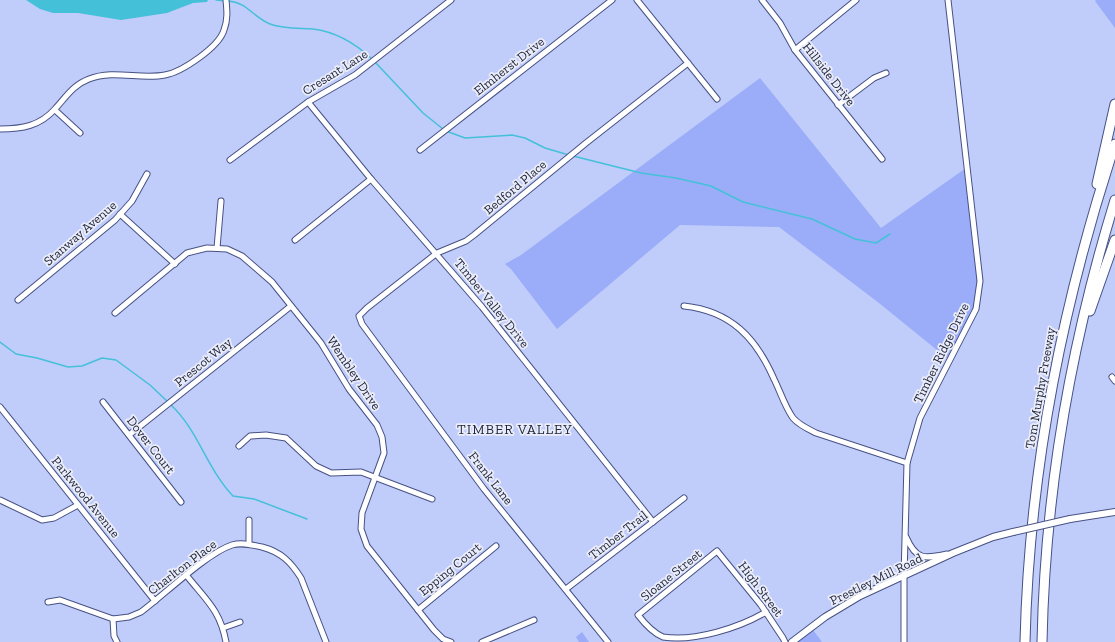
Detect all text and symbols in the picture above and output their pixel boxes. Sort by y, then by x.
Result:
street label: Elmherst Drive [471,34,547,98]
street label: Hillside Drive [800,39,858,109]
street label: Cresant Lane [300,46,370,98]
street label: Bedford Place [481,157,549,217]
street label: Stanway Avenue [41,197,119,269]
street label: Timber Valley Drive [451,255,533,351]
street label: Timber Ridge Drive [910,300,972,406]
street label: Tom Murphy Freeway [1022,326,1058,450]
street label: Prescot Way [171,334,235,390]
street label: Wembley Drive [324,334,384,412]
street label: Dover Court [124,413,178,477]
district label: TIMBER VALLEY [457,421,573,438]
street label: Frank Lane [466,449,516,507]
street label: Parkwood Avenue [49,453,123,541]
street label: Timber Trail [586,507,651,563]
street label: Charlton Place [145,536,219,598]
street label: Epping Court [416,539,484,599]
street label: Sloane Street [637,546,705,604]
street label: Prestley Mill Road [827,550,925,608]
street label: High Street [735,559,787,620]

